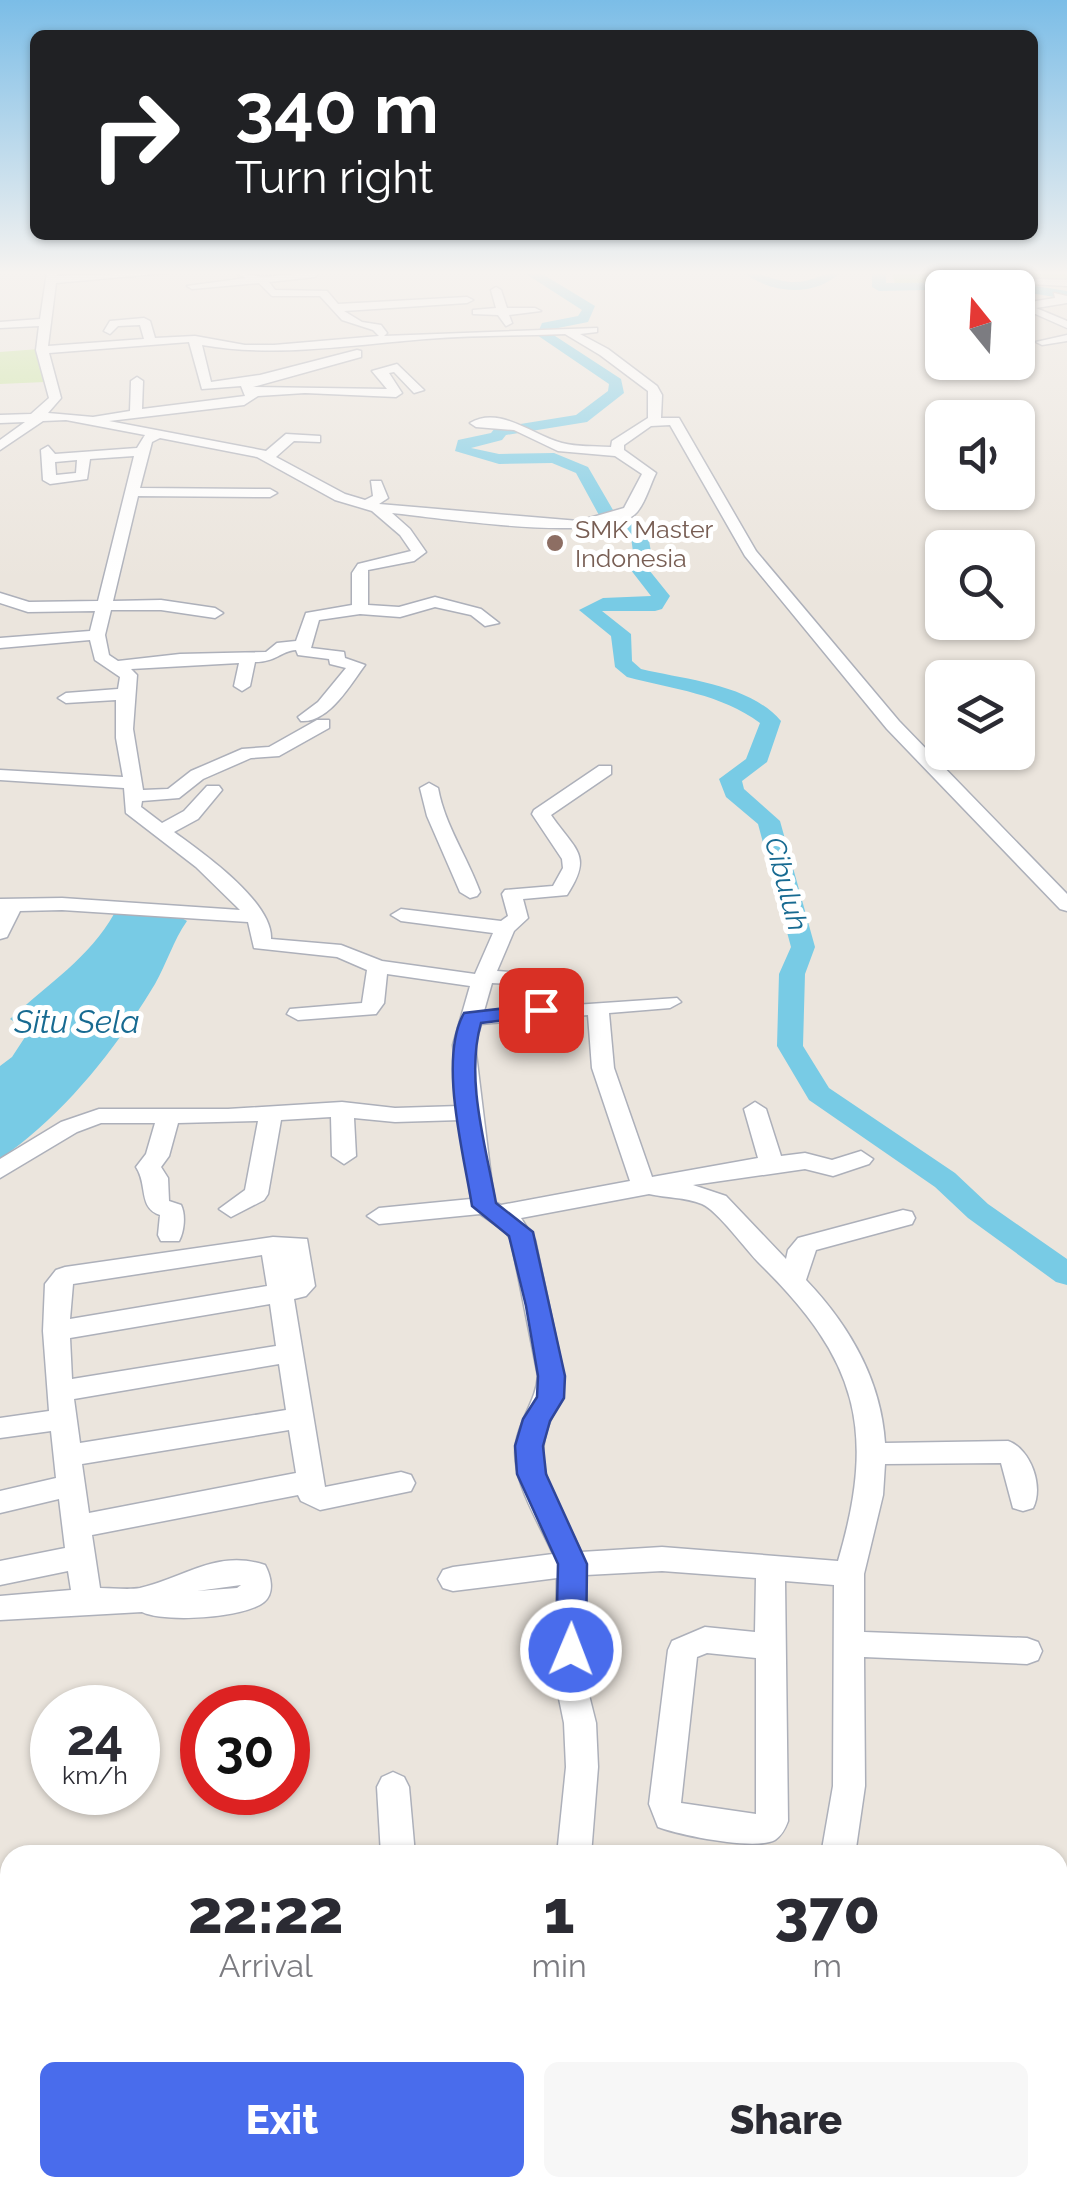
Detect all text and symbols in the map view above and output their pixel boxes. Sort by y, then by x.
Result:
text: 340 m [235,67,439,149]
icon: right [70,70,200,200]
text: Turn right [235,151,433,204]
north arrow [925,270,1035,380]
map controls [925,270,1035,770]
button: sound [925,400,1035,510]
place label: SMK Master Indonesia [575,514,714,573]
button: search [925,530,1035,640]
marker: SMK Master Indonesia [544,532,566,554]
button: layers [925,660,1035,770]
water label: Cibuluh [758,833,814,935]
pin [499,968,584,1053]
icon: arrive [514,983,569,1038]
water label: Situ Sela [13,1003,140,1040]
position arrow [519,1598,623,1702]
speed limit sign: 30 [180,1685,310,1815]
text: 24 [67,1708,123,1767]
text: km/h [62,1760,128,1790]
text: 22:22 [188,1877,344,1947]
text: 1 [543,1877,575,1947]
text: 370 [775,1877,880,1947]
text: Arrival [219,1947,313,1984]
text: min [532,1947,587,1984]
text: m [813,1947,842,1984]
button: Exit [40,2062,524,2177]
button: Share [544,2062,1028,2177]

